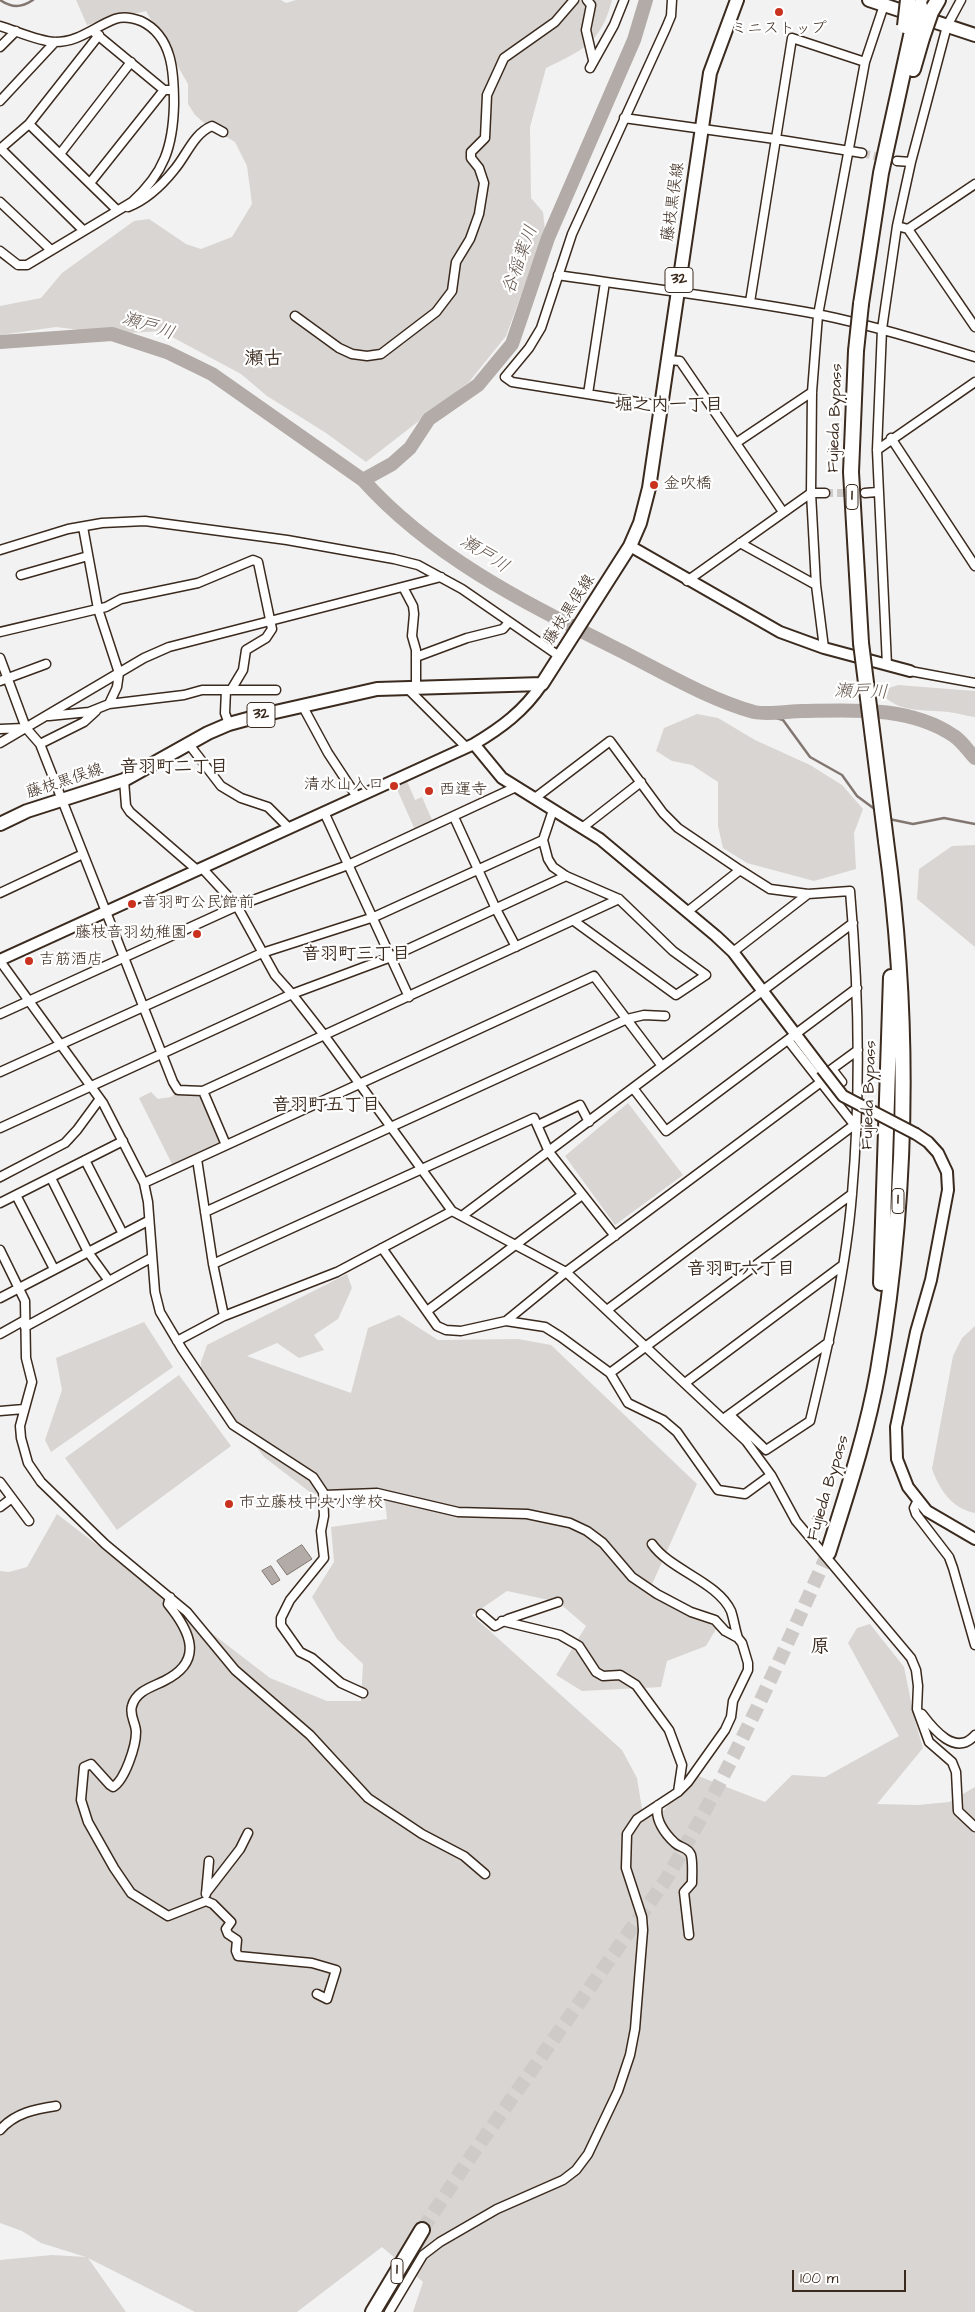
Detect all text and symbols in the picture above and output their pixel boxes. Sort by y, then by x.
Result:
marker: ミニストップ [773,6,785,18]
place label: ミニストップ [731,20,827,40]
street label: 藤枝黒俣線 [659,161,689,243]
water label: 谷稲葉川 [499,222,543,298]
road number: 32 [665,268,693,292]
water label: 瀬戸川 [119,308,177,346]
district label: 瀬古 [245,349,283,371]
street label: Fujieda Bypass [825,363,847,473]
district label: 堀之内一丁目 [615,395,723,417]
place label: 金吹橋 [664,475,712,495]
marker: 金吹橋 [648,479,660,491]
road number: 1 [846,484,858,510]
water label: 瀬戸川 [455,531,513,579]
street label: 藤枝黒俣線 [540,571,600,649]
water label: 瀬戸川 [834,681,888,705]
road number: 32 [247,702,275,728]
district label: 音羽町二丁目 [120,757,228,779]
street label: 藤枝黒俣線 [24,761,106,803]
place label: 清水山入口 [304,776,384,796]
marker: 清水山入口 [388,780,400,792]
place label: 西運寺 [439,781,487,801]
marker: 西運寺 [423,785,435,797]
place label: 音羽町公民館前 [142,894,254,914]
marker: 音羽町公民館前 [126,898,138,910]
place label: 藤枝音羽幼稚園 [75,924,187,944]
marker: 藤枝音羽幼稚園 [191,928,203,940]
district label: 音羽町三丁目 [302,944,410,966]
place label: 吉筋酒店 [39,951,103,971]
marker: 吉筋酒店 [23,955,35,967]
street label: Fujieda Bypass [859,1040,881,1150]
district label: 音羽町五丁目 [272,1095,380,1117]
road number: 1 [892,1188,904,1214]
district label: 音羽町六丁目 [687,1259,795,1281]
street label: Fujieda Bypass [804,1433,854,1543]
place label: 市立藤枝中央小学校 [239,1494,383,1514]
marker: 市立藤枝中央小学校 [223,1498,235,1510]
district label: 原 [811,1637,829,1659]
road number: 1 [391,2258,403,2284]
scale bar [795,2260,909,2292]
text: 100 m [800,2268,839,2289]

